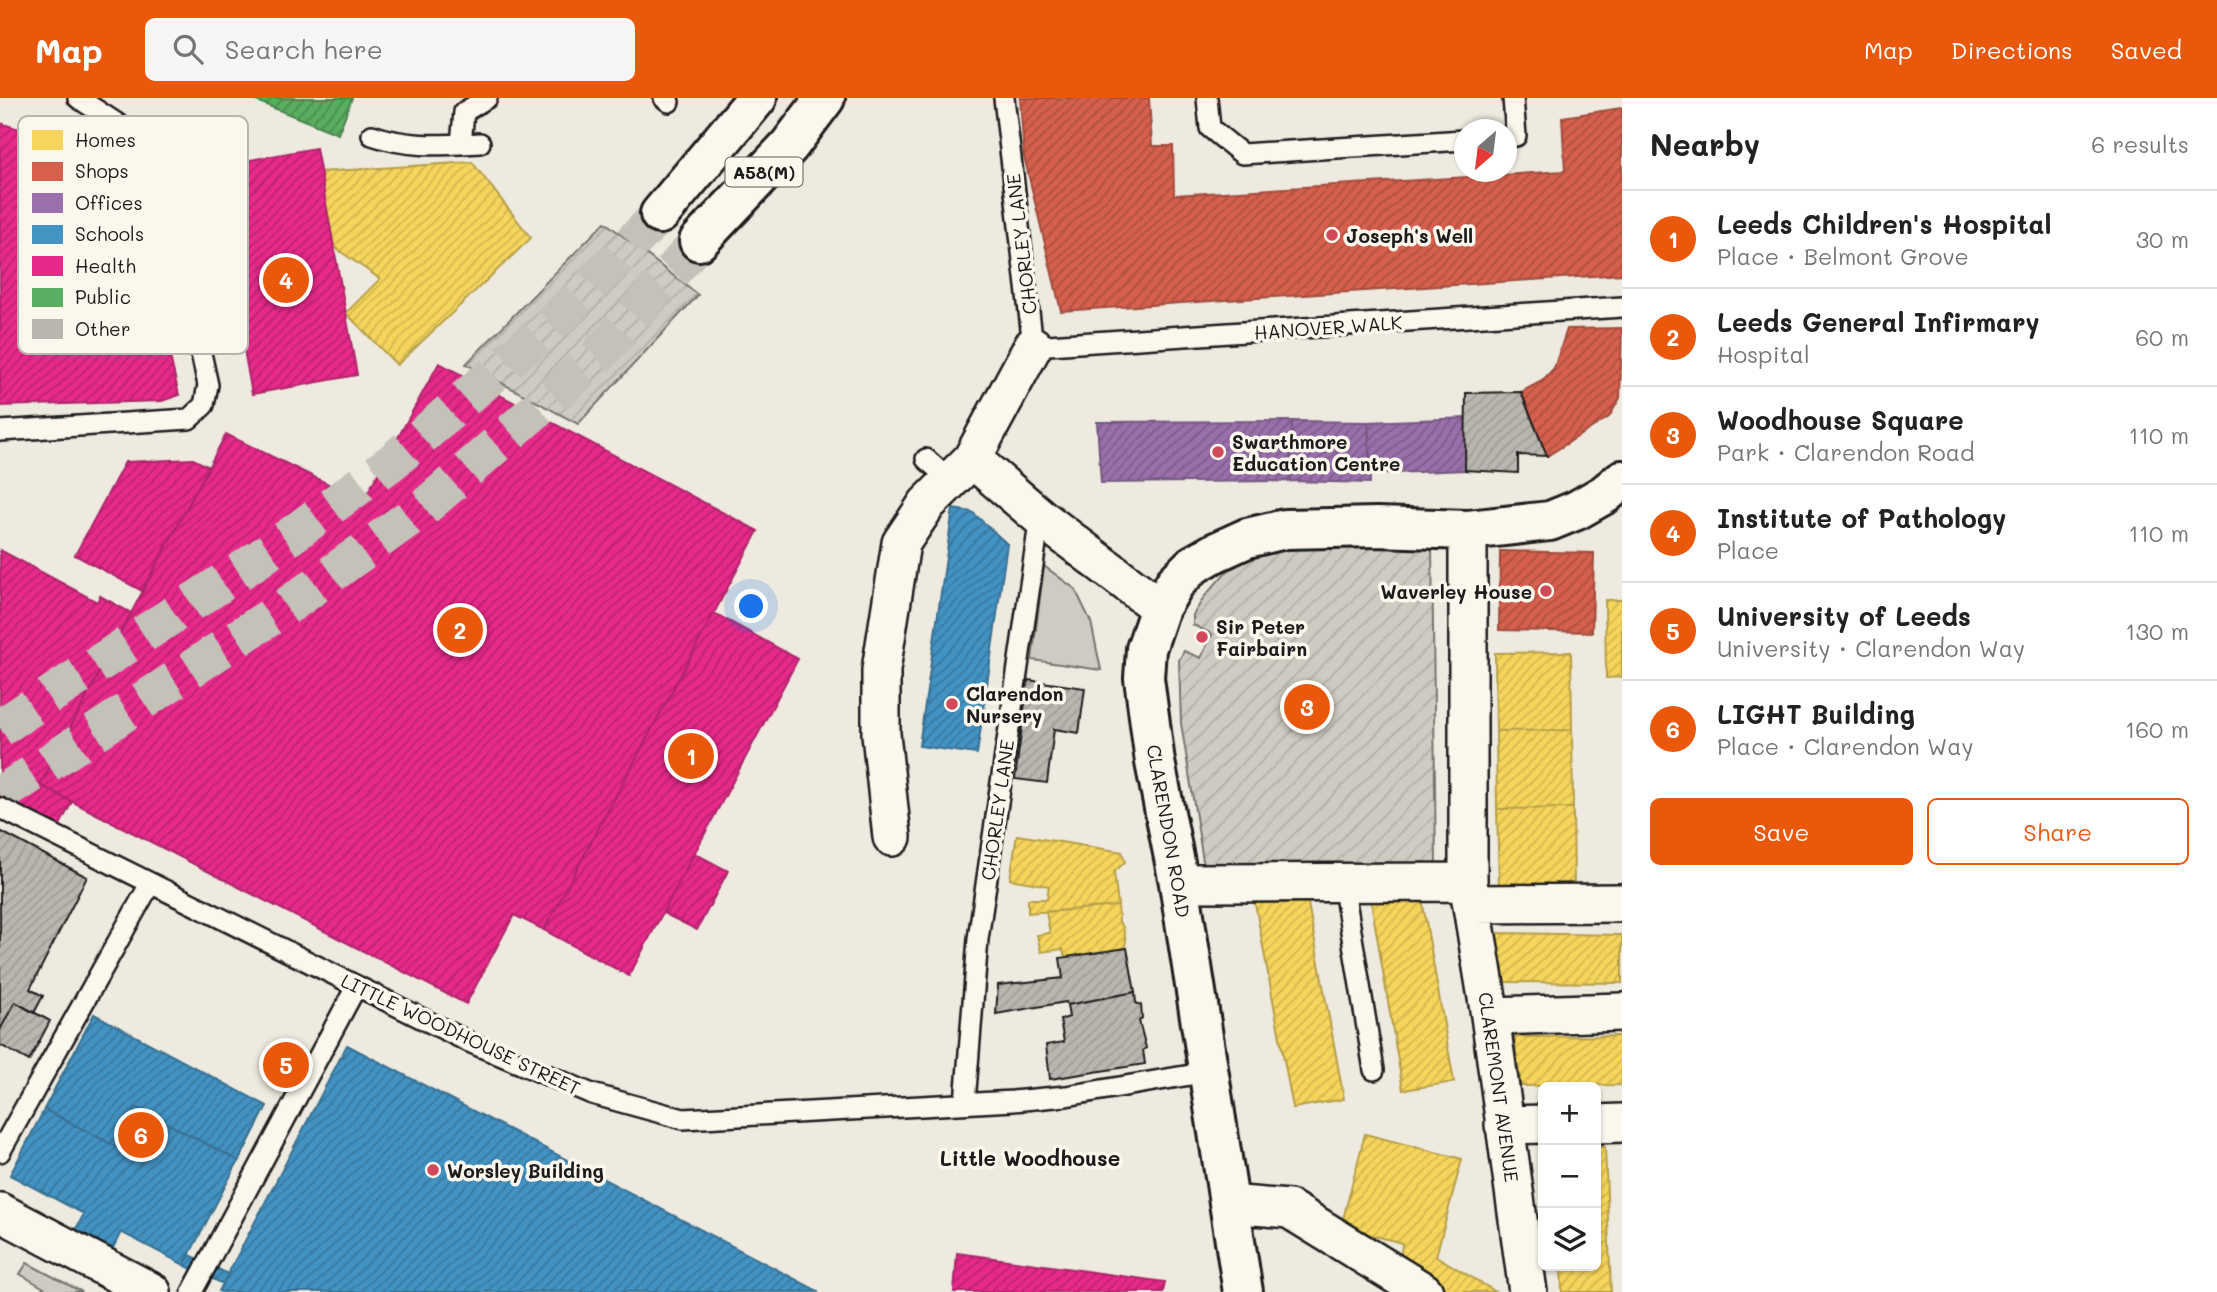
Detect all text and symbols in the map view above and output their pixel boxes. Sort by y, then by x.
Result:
search box [145,18,635,81]
text: Map [35,28,103,71]
icon: search [169,30,207,68]
text: Search here [225,32,383,66]
text: Map [1864,34,1913,65]
text: Directions [1951,34,2073,65]
text: Saved [2111,34,2182,65]
legend [18,116,248,354]
north arrow [1454,119,1517,182]
text: Nearby [1650,124,1760,164]
text: Homes [75,127,136,152]
text: 6 results [2091,129,2189,159]
text: Shops [75,158,129,183]
road number: A58(M) [726,158,802,186]
street label: CHORLEY LANE [1000,172,1042,316]
text: Offices [75,190,143,215]
text: Leeds Children's Hospital [1717,207,2052,241]
text: Schools [75,221,144,246]
place label: Joseph's Well [1346,223,1473,248]
text: 1 [1668,224,1678,254]
text: 30 m [2136,224,2189,254]
marker: Joseph's Well [1324,227,1340,243]
text: Place · Belmont Grove [1717,241,1969,271]
text: Health [75,253,136,278]
pin: 4 [263,254,309,306]
text: Public [75,284,131,309]
text: Leeds General Infirmary [1717,305,2040,339]
street label: HANOVER WALK [1253,309,1403,345]
text: Other [75,316,130,341]
text: 2 [1667,322,1679,352]
text: 60 m [2135,322,2189,352]
text: Hospital [1717,339,1810,369]
text: Woodhouse Square [1717,403,1964,437]
text: 3 [1666,420,1680,450]
text: 110 m [2129,420,2189,450]
place label: Swarthmore Education Centre [1232,429,1400,476]
text: Park · Clarendon Road [1717,437,1975,467]
marker: Swarthmore Education Centre [1210,444,1226,460]
text: Institute of Pathology [1717,501,2006,535]
text: 4 [1666,518,1680,548]
text: 110 m [2129,518,2189,548]
text: Place [1717,535,1779,565]
place label: Waverley House [1380,579,1532,604]
marker: Waverley House [1538,583,1554,599]
your location [734,589,768,623]
text: University of Leeds [1717,599,1971,633]
pin: 2 [437,604,483,656]
place label: Sir Peter Fairbairn [1216,614,1307,661]
text: 5 [1666,616,1680,646]
text: 130 m [2125,616,2189,646]
marker: Sir Peter Fairbairn [1194,629,1210,645]
text: University · Clarendon Way [1717,633,2025,663]
place label: Clarendon Nursery [966,681,1064,728]
pin: 3 [1284,681,1330,733]
marker: Clarendon Nursery [944,696,960,712]
text: LIGHT Building [1717,697,1915,731]
text: 6 [1666,714,1680,744]
text: 160 m [2125,714,2189,744]
pin: 1 [668,730,714,782]
text: Place · Clarendon Way [1717,731,1974,761]
street label: CHORLEY LANE [975,738,1019,882]
street label: CLARENDON ROAD [1141,742,1197,920]
button: Save [1650,798,1913,865]
button: Share [1927,798,2189,865]
street label: LITTLE WOODHOUSE STREET [337,968,585,1100]
street label: CLAREMONT AVENUE [1473,990,1525,1184]
pin: 5 [263,1039,309,1091]
map controls [1538,1082,1601,1271]
button: + [1538,1082,1601,1145]
pin: 6 [118,1109,164,1161]
district label: Little Woodhouse [940,1144,1120,1171]
button: − [1538,1145,1601,1208]
place label: Worsley Building [447,1158,604,1183]
marker: Worsley Building [425,1162,441,1178]
button: layers [1538,1208,1601,1271]

